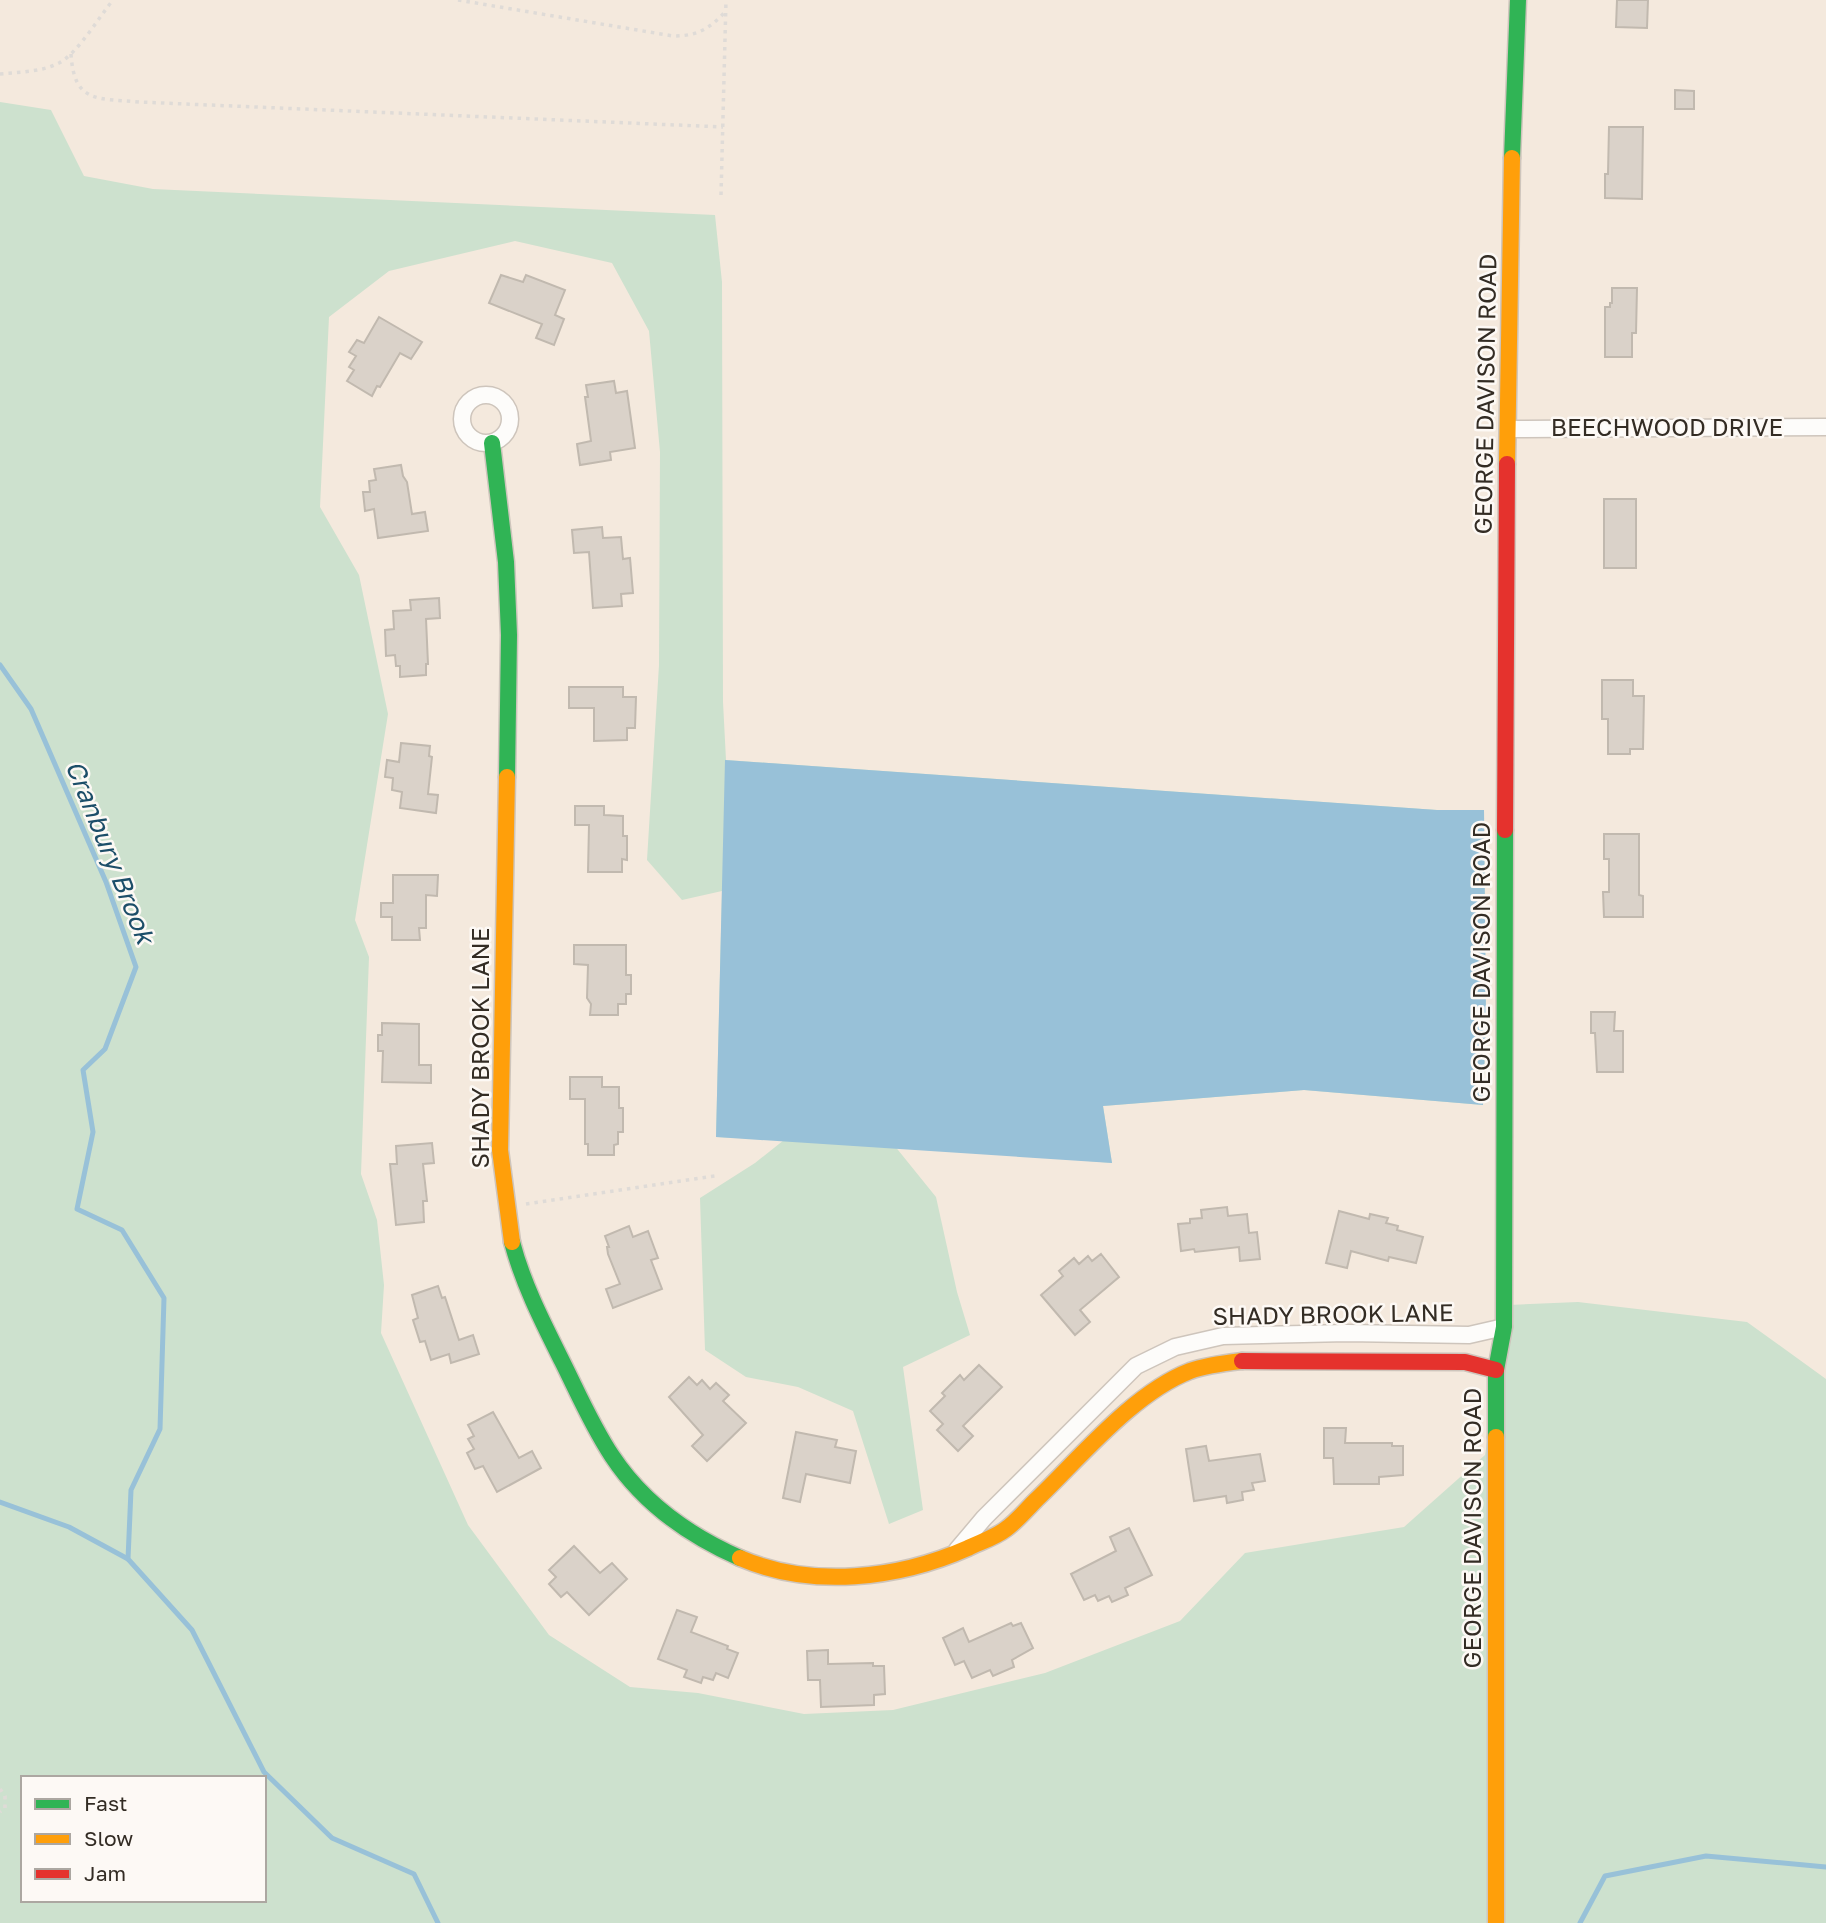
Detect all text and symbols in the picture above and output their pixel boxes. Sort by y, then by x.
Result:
street label: GEORGE DAVISON ROAD [1468,253,1501,535]
street label: BEECHWOOD DRIVE [1551,412,1783,441]
water label: Cranbury Brook [60,756,162,950]
street label: GEORGE DAVISON ROAD [1466,822,1495,1102]
street label: SHADY BROOK LANE [465,928,494,1168]
street label: SHADY BROOK LANE [1212,1297,1454,1330]
street label: GEORGE DAVISON ROAD [1457,1388,1486,1668]
legend [21,1776,266,1902]
text: Fast [84,1790,127,1816]
text: Slow [84,1825,133,1851]
text: Jam [84,1860,126,1886]

